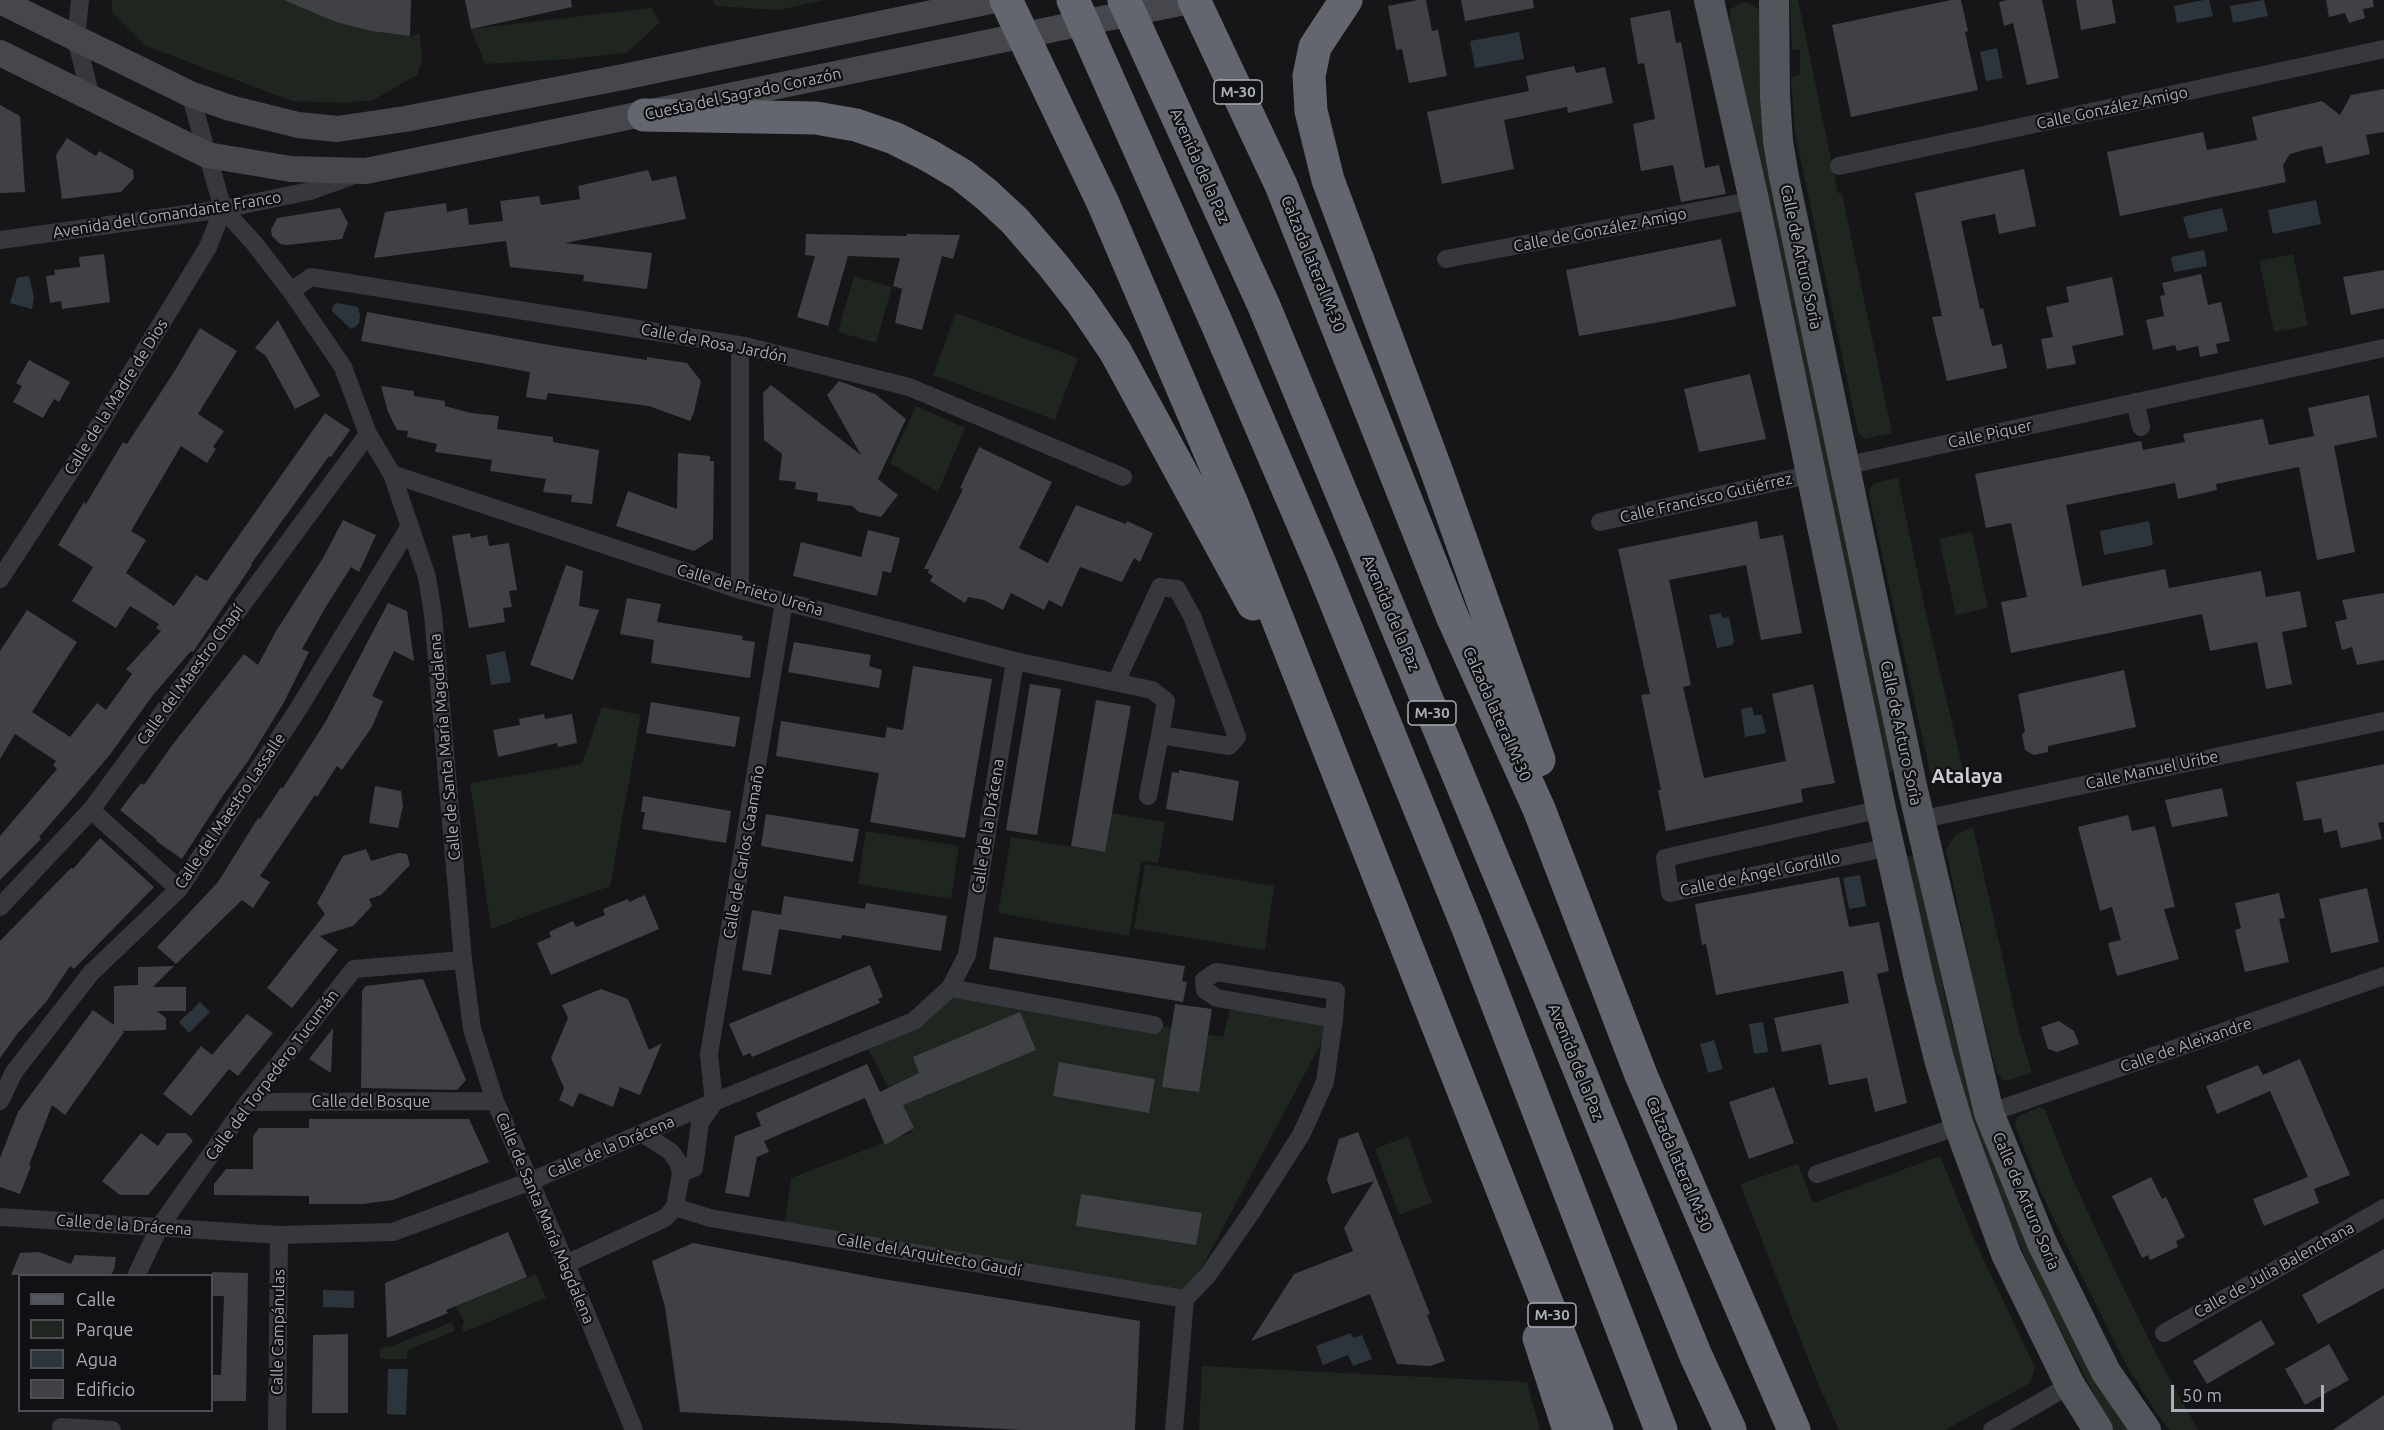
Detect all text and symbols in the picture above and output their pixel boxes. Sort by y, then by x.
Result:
street label: Cuesta del Sagrado Corazón [643,64,843,124]
road number: M-30 [1214,80,1262,104]
street label: Calle González Amigo [2035,83,2189,133]
street label: Avenida de la Paz [1166,105,1234,227]
street label: Calle de Arturo Soria [1776,183,1826,331]
street label: Avenida del Comandante Franco [51,187,283,243]
street label: Calzada lateral M-30 [1277,193,1349,335]
street label: Calle de González Amigo [1512,204,1688,256]
street label: Calle de la Madre de Dios [60,315,172,479]
street label: Calle de Rosa Jardón [639,319,789,367]
street label: Calle Piquer [1946,416,2034,452]
street label: Calle Francisco Gutiérrez [1618,469,1794,527]
street label: Avenida de la Paz [1358,552,1424,674]
street label: Calle de Prieto Ureña [674,560,826,620]
street label: Calle del Maestro Chapí [133,601,247,749]
street label: Calle de Santa María Magdalena [426,633,464,861]
street label: Calzada lateral M-30 [1459,644,1535,784]
street label: Calle de Arturo Soria [1876,659,1926,807]
road number: M-30 [1408,701,1456,725]
street label: Calle del Maestro Lassalle [171,729,289,893]
street label: Calle Manuel Uribe [2084,747,2220,793]
street label: Calle de la Drácena [968,757,1008,895]
street label: Calle de Carlos Caamaño [719,764,769,940]
district label: Atalaya [1931,764,2003,788]
street label: Calle de Ángel Gordillo [1678,848,1842,900]
street label: Calle del Torpedero Tucumán [201,986,343,1164]
street label: Avenida de la Paz [1544,1001,1608,1123]
street label: Calle de Aleixandre [2118,1014,2254,1076]
street label: Calle del Bosque [312,1092,430,1112]
street label: Calzada lateral M-30 [1642,1093,1716,1235]
street label: Calle de Santa María Magdalena [492,1109,598,1327]
street label: Calle de la Drácena [545,1112,677,1182]
street label: Calle de Arturo Soria [1988,1129,2064,1273]
street label: Calle de la Drácena [55,1211,193,1239]
street label: Calle de Julia Balenchana [2190,1218,2358,1322]
street label: Calle del Arquitecto Gaudí [835,1229,1023,1281]
street label: Calle Campánulas [267,1269,289,1395]
legend [18,1274,213,1412]
text: Calle [76,1289,116,1309]
road number: M-30 [1528,1303,1576,1327]
text: Parque [76,1319,133,1339]
text: Agua [76,1349,118,1369]
scale bar [2174,1373,2327,1411]
text: Edificio [76,1379,135,1399]
text: 50 m [2182,1385,2222,1405]

